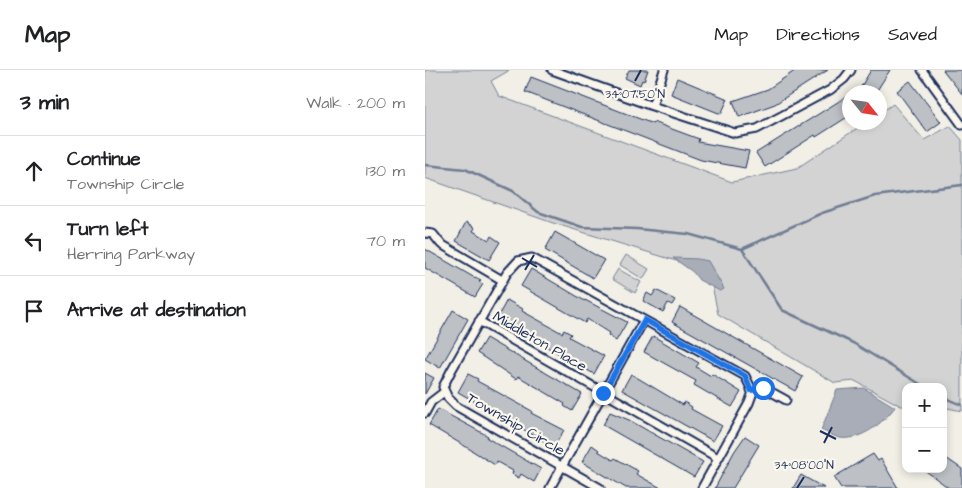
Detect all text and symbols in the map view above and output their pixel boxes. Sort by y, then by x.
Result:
text: Map [25,18,70,52]
text: Map [714,22,748,47]
text: Directions [776,22,860,47]
text: Saved [888,22,937,47]
north arrow [842,85,887,130]
text: 34°07'50"N [605,86,666,103]
text: 3 min [20,88,69,117]
text: Walk · 200 m [306,92,405,114]
text: Continue [67,146,141,173]
icon: ahead [20,157,48,185]
text: 130 m [366,160,405,182]
text: Township Circle [67,173,184,195]
text: Turn left [67,216,148,243]
icon: left [20,227,48,255]
text: 70 m [366,230,405,252]
text: Herring Parkway [67,243,195,265]
icon: arrive [20,297,48,325]
text: Arrive at destination [67,297,246,324]
street label: Middleton Place [489,306,591,377]
route start [752,377,775,400]
route end [592,382,615,405]
map controls [902,383,947,473]
button: + [902,383,947,428]
street label: Township Circle [463,388,569,461]
button: − [902,428,947,473]
text: 34°08'00"N [774,457,834,474]

